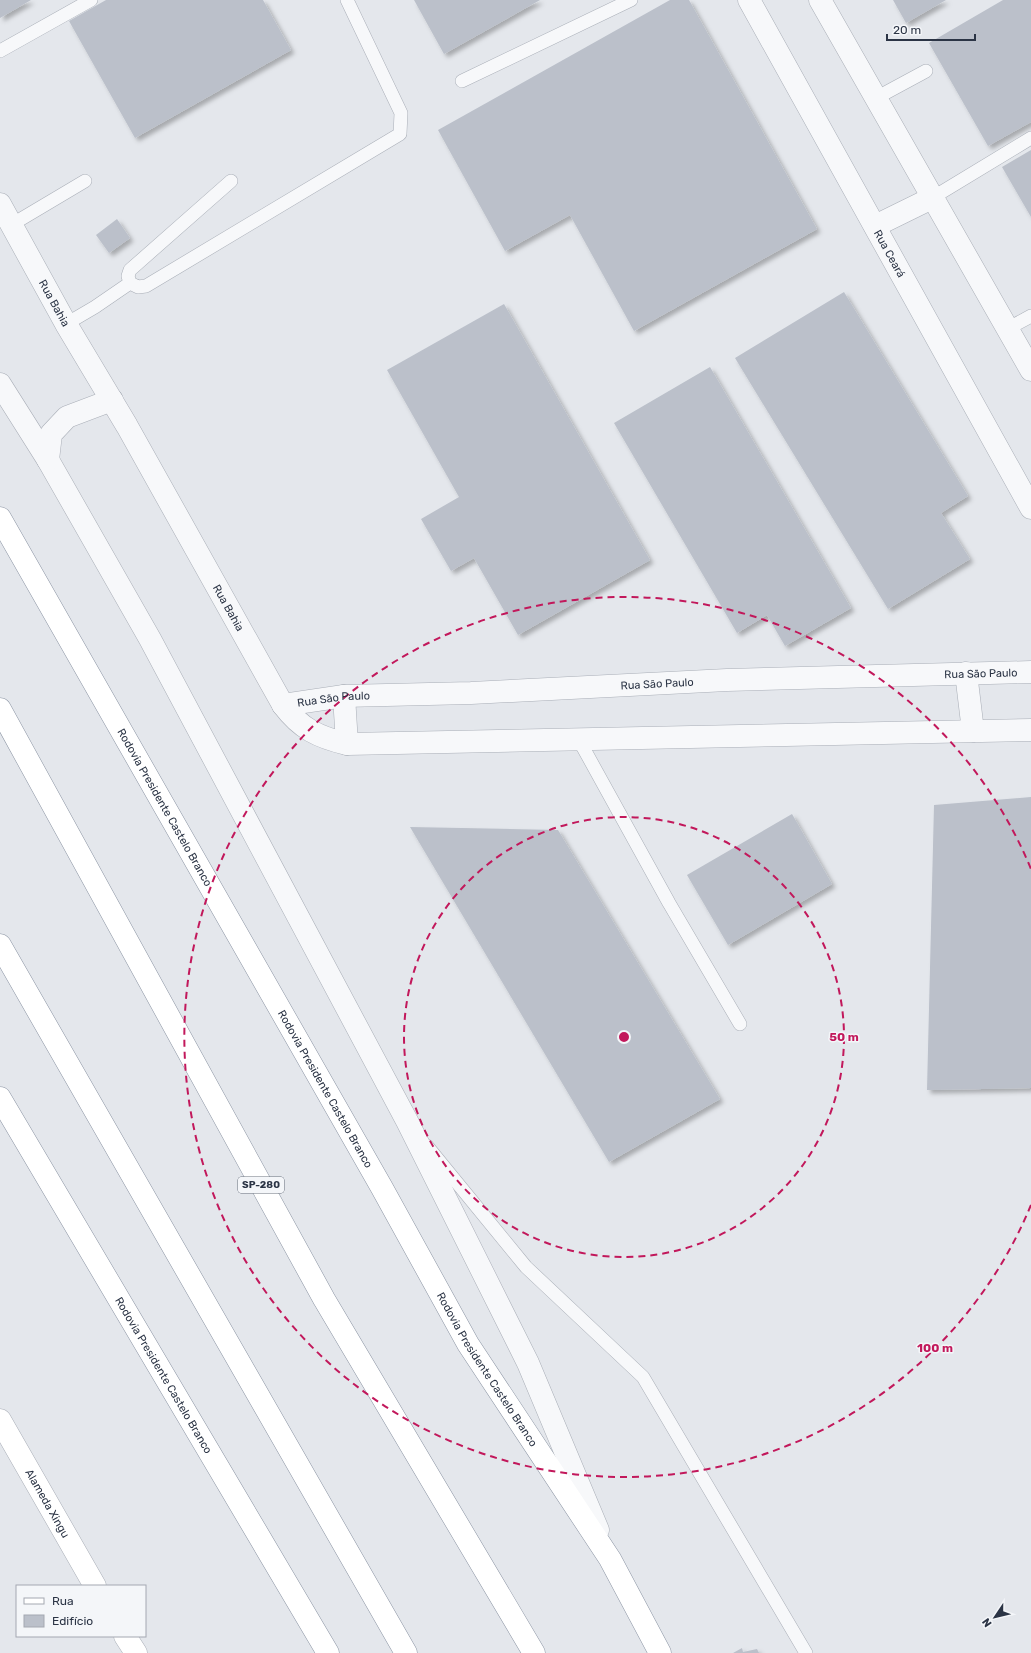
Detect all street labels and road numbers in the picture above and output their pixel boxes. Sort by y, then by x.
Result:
street label: Rua Ceará [871,228,908,280]
street label: Rua Bahia [36,277,73,329]
street label: Rua Bahia [210,582,247,633]
street label: Rua São Paulo [944,666,1018,681]
street label: Rua São Paulo [620,675,694,692]
street label: Rua São Paulo [296,689,370,709]
street label: Rodovia Presidente Castelo Branco [115,726,215,889]
street label: Rodovia Presidente Castelo Branco [275,1008,376,1170]
road number: SP-280 [238,1177,284,1193]
street label: Rodovia Presidente Castelo Branco [434,1290,540,1449]
street label: Rodovia Presidente Castelo Branco [113,1295,215,1456]
street label: Alameda Xingu [23,1467,72,1540]

